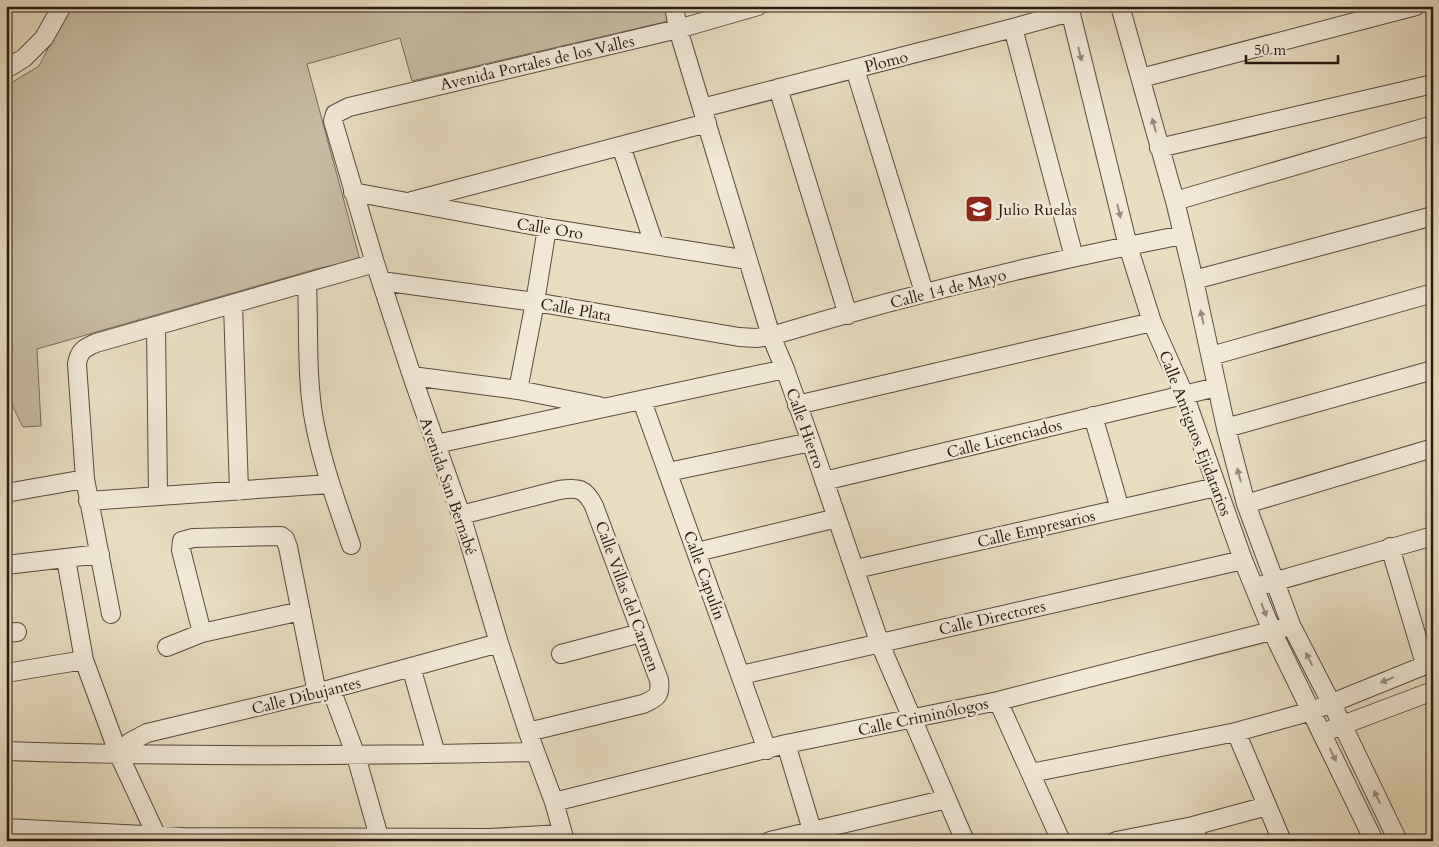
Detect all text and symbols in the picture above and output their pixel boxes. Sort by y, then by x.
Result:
street label: Avenida Portales de los Valles [438,30,637,96]
scale bar [1246,32,1339,64]
text: 50 m [1254,40,1286,60]
street label: Plomo [862,46,911,78]
one-way arrow [1076,46,1084,61]
one-way arrow [1149,118,1157,133]
school or university icon: Julio Ruelas [964,194,994,224]
place label: Julio Ruelas [996,199,1077,221]
one-way arrow [1115,204,1123,219]
street label: Calle Oro [515,213,585,245]
street label: Calle 14 de Mayo [888,264,1009,314]
street label: Calle Plata [539,293,613,327]
one-way arrow [1198,309,1206,324]
street label: Calle Antiguos Ejidatarios [1153,347,1237,519]
street label: Calle Hierro [780,385,830,472]
street label: Calle Licenciados [944,414,1064,464]
street label: Avenida San Bernabé [414,415,482,558]
one-way arrow [1234,468,1242,483]
street label: Calle Empresarios [975,505,1097,553]
street label: Calle Villas del Carmen [590,518,665,675]
street label: Calle Capulín [678,528,730,623]
street label: Calle Directores [937,595,1048,641]
one-way arrow [1261,603,1268,618]
one-way arrow [1305,652,1313,666]
street label: Calle Dibujantes [249,672,363,720]
one-way arrow [1380,676,1395,684]
street label: Calle Criminólogos [856,692,990,742]
one-way arrow [1329,748,1337,762]
one-way arrow [1372,790,1380,804]

